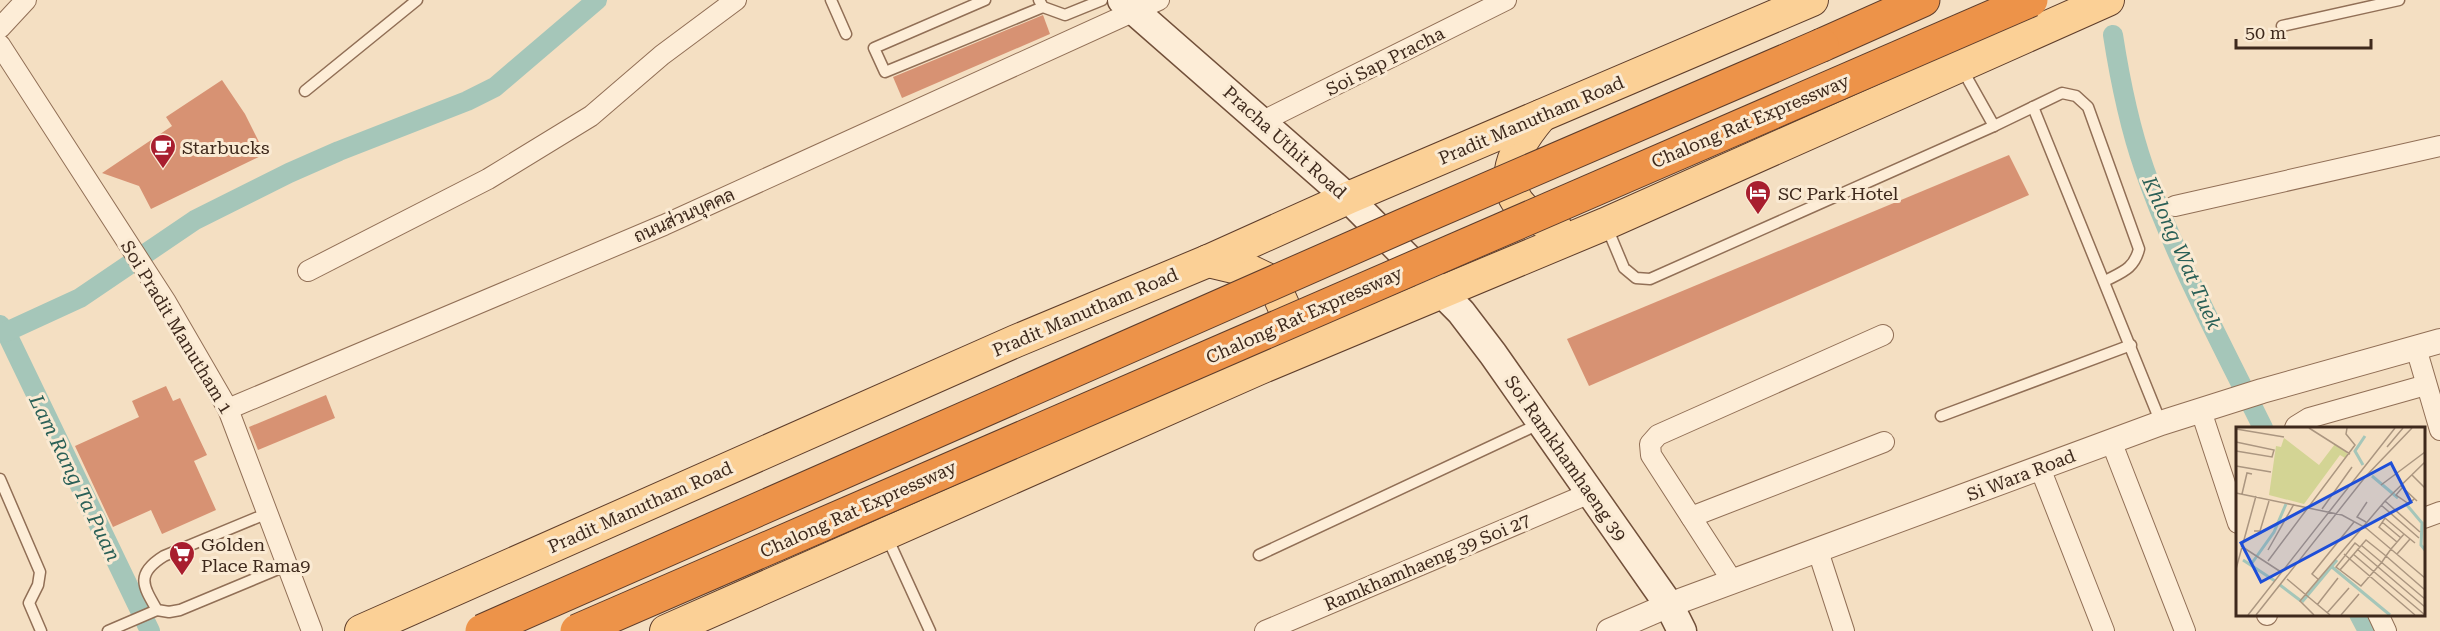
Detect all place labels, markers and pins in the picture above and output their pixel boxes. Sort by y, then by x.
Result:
cafe icon: Starbucks [148,132,178,170]
place label: Starbucks [182,137,270,158]
hotel icon: SC Park Hotel [1743,178,1773,216]
place label: SC Park Hotel [1778,183,1899,204]
place label: Golden Place Rama9 [201,534,310,576]
supermarket icon: Golden Place Rama9 [167,539,197,577]

